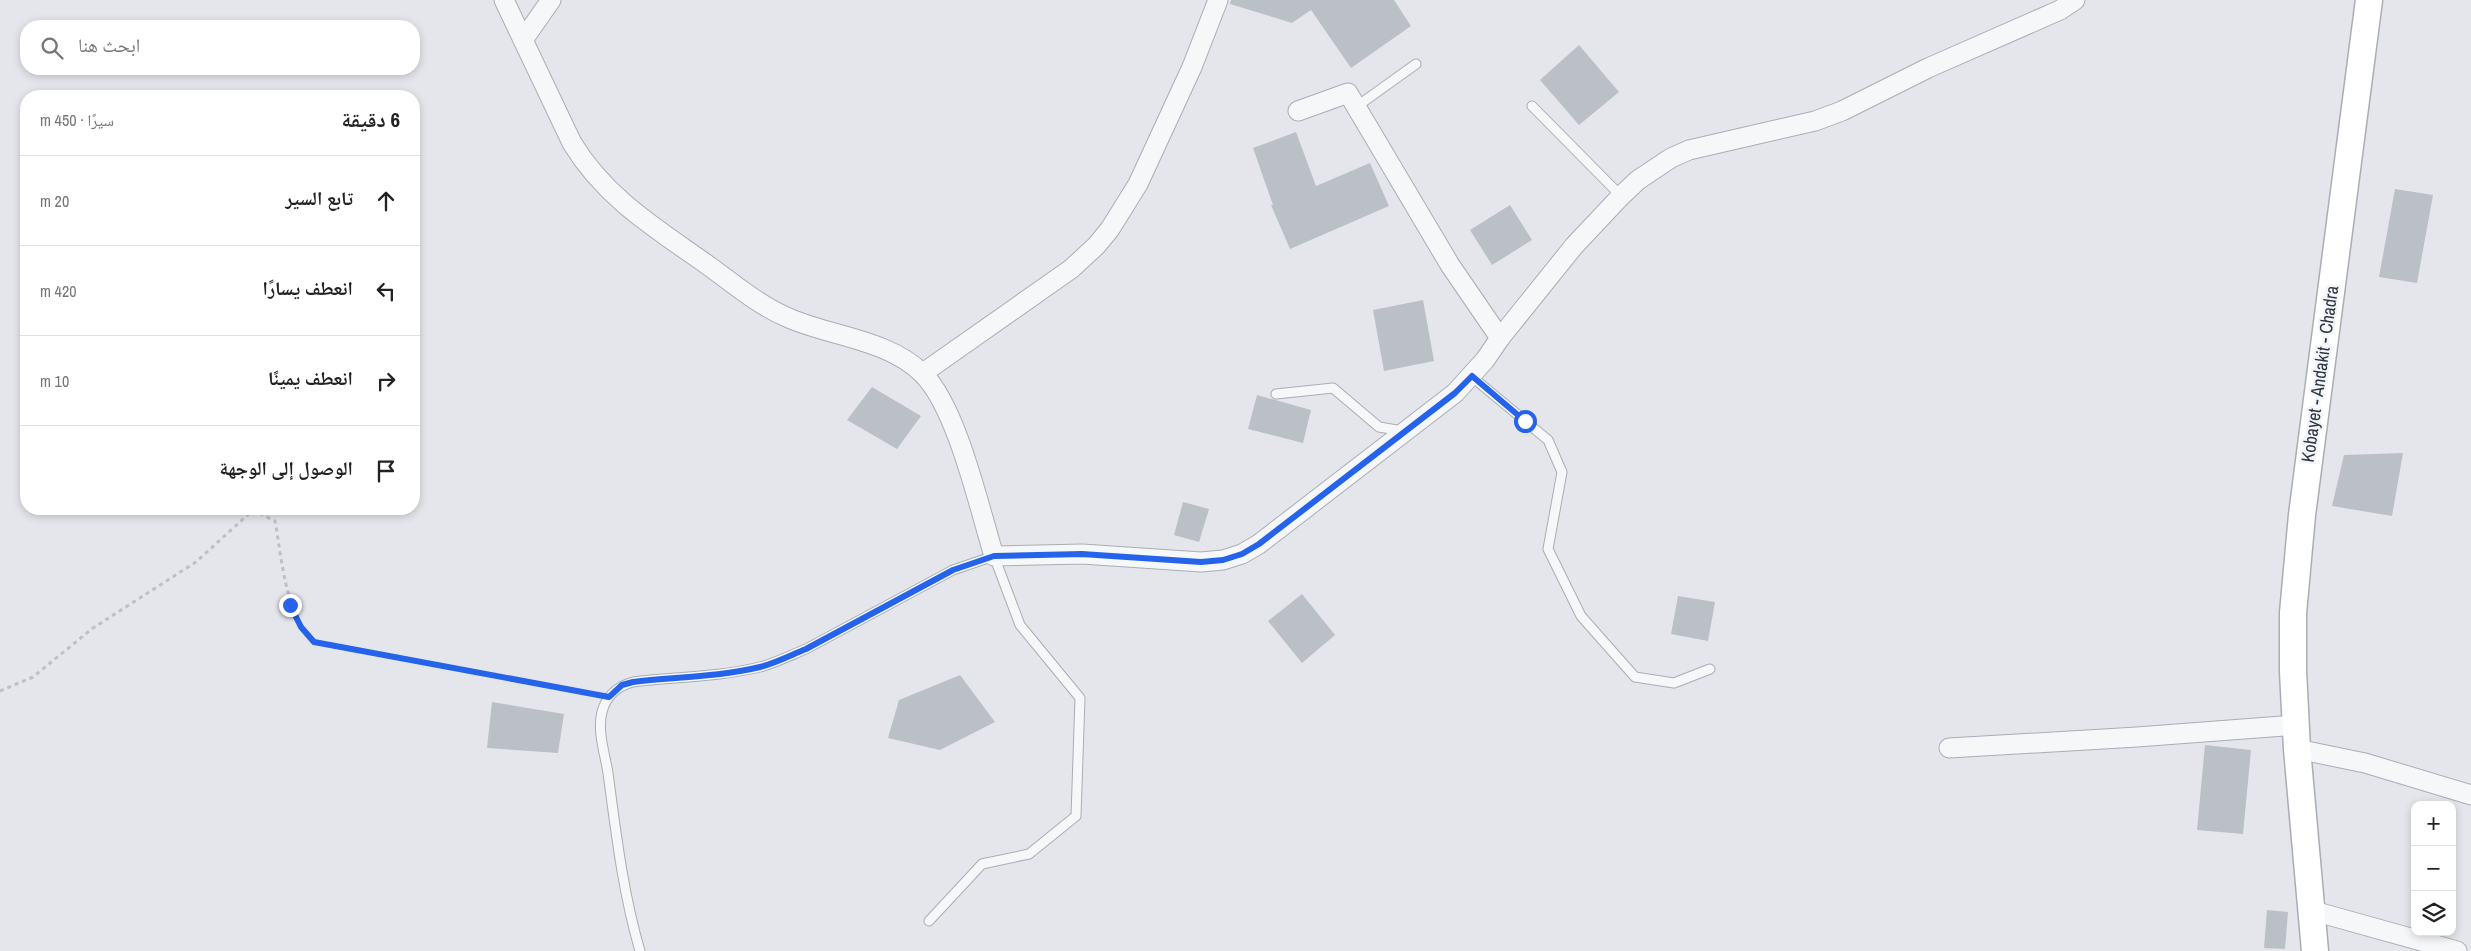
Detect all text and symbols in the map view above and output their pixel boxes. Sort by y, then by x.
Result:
search box [20,20,420,75]
text: ابحث هنا [78,32,140,58]
icon: search [38,34,66,62]
text: 6 دقيقة [342,105,400,134]
text: سيرًا · 450 m [40,109,114,131]
text: تابع السير [285,185,353,211]
icon: ahead [372,187,400,215]
text: 20 m [40,190,69,212]
text: انعطف يسارًا [263,275,353,301]
icon: left [372,277,400,305]
text: 420 m [40,280,76,302]
street label: Kobayet - Andakit - Chadra [2295,284,2344,464]
text: انعطف يمينًا [268,365,353,391]
icon: right [372,367,400,395]
text: 10 m [40,370,69,392]
route start [1514,410,1537,433]
text: الوصول إلى الوجهة [219,455,353,481]
icon: arrive [372,457,400,485]
route end [279,594,302,617]
map controls [2411,801,2456,936]
button: + [2411,801,2456,846]
button: − [2411,846,2456,891]
button: layers [2411,891,2456,936]

